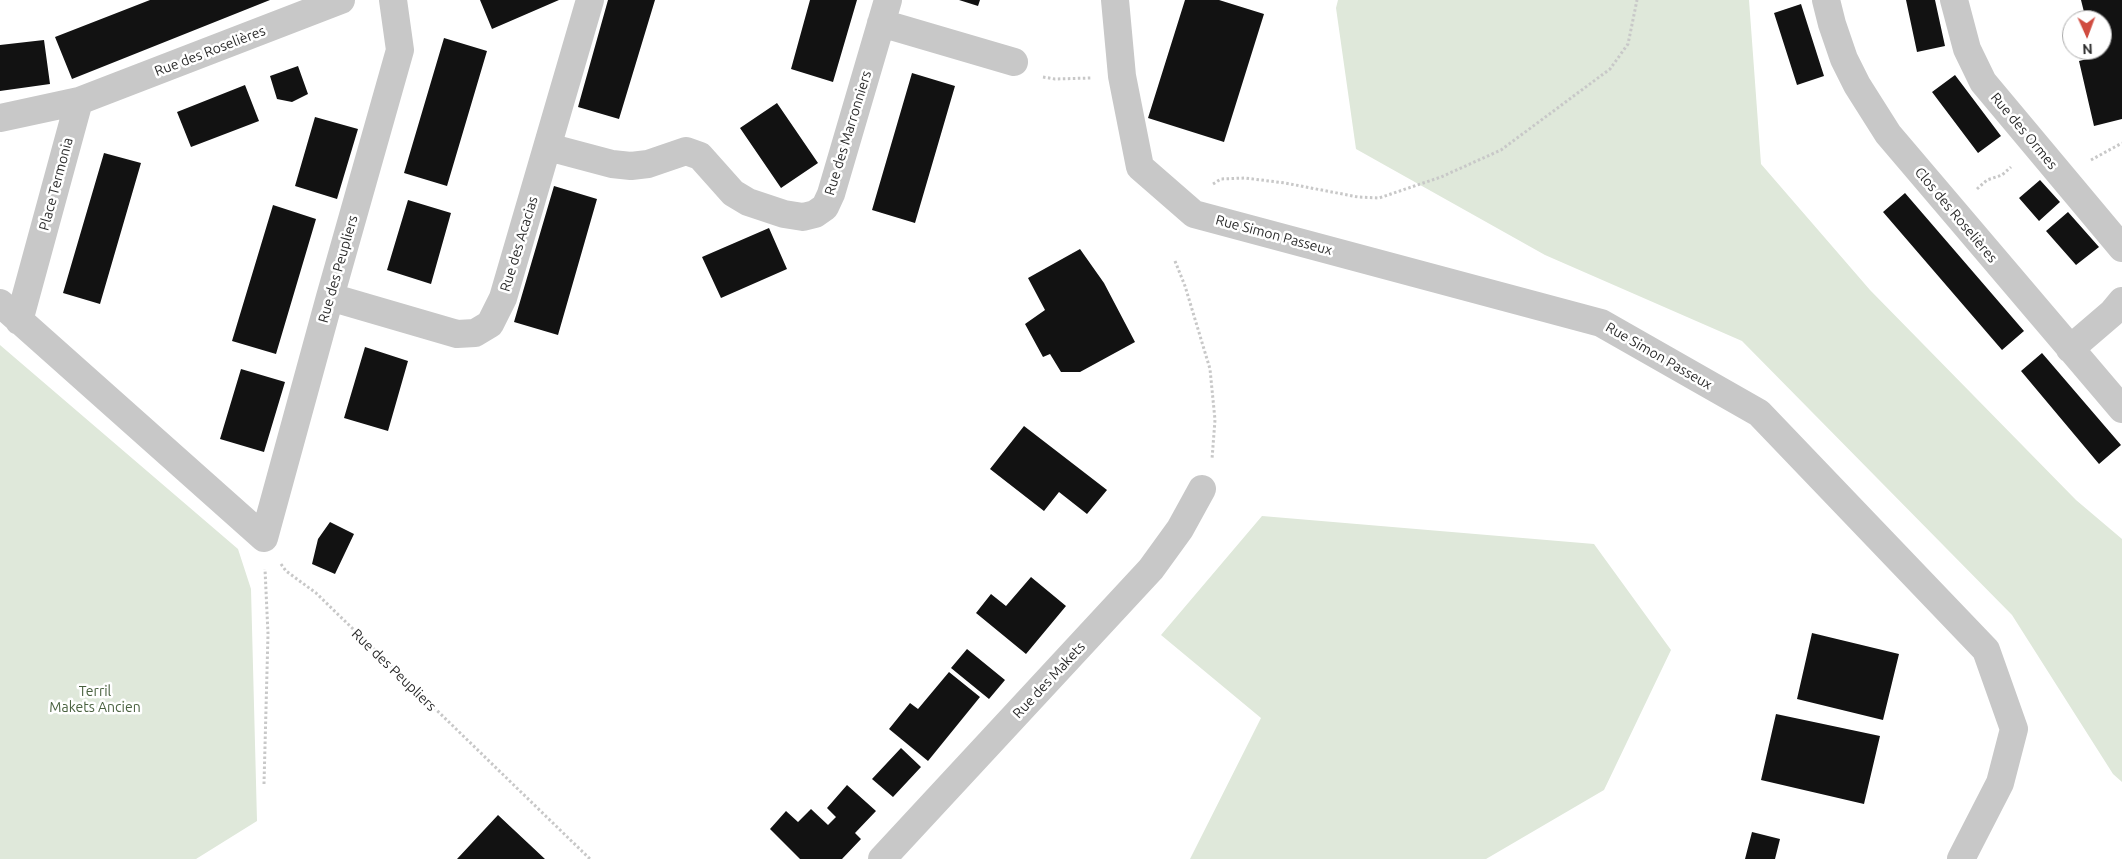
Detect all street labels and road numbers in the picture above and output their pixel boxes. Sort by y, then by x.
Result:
street label: Rue des Roselières [152,22,268,80]
street label: Rue des Marronniers [821,69,875,197]
street label: Rue des Ormes [1987,89,2061,173]
street label: Place Termonia [36,136,76,232]
street label: Clos des Roselières [1911,164,2001,266]
street label: Rue des Acacias [497,194,541,294]
street label: Rue Simon Passeux [1214,211,1334,259]
street label: Rue des Peupliers [315,213,361,325]
street label: Rue Simon Passeux [1603,319,1715,393]
street label: Rue des Peupliers [348,625,440,715]
street label: Rue des Makets [1009,638,1089,722]

